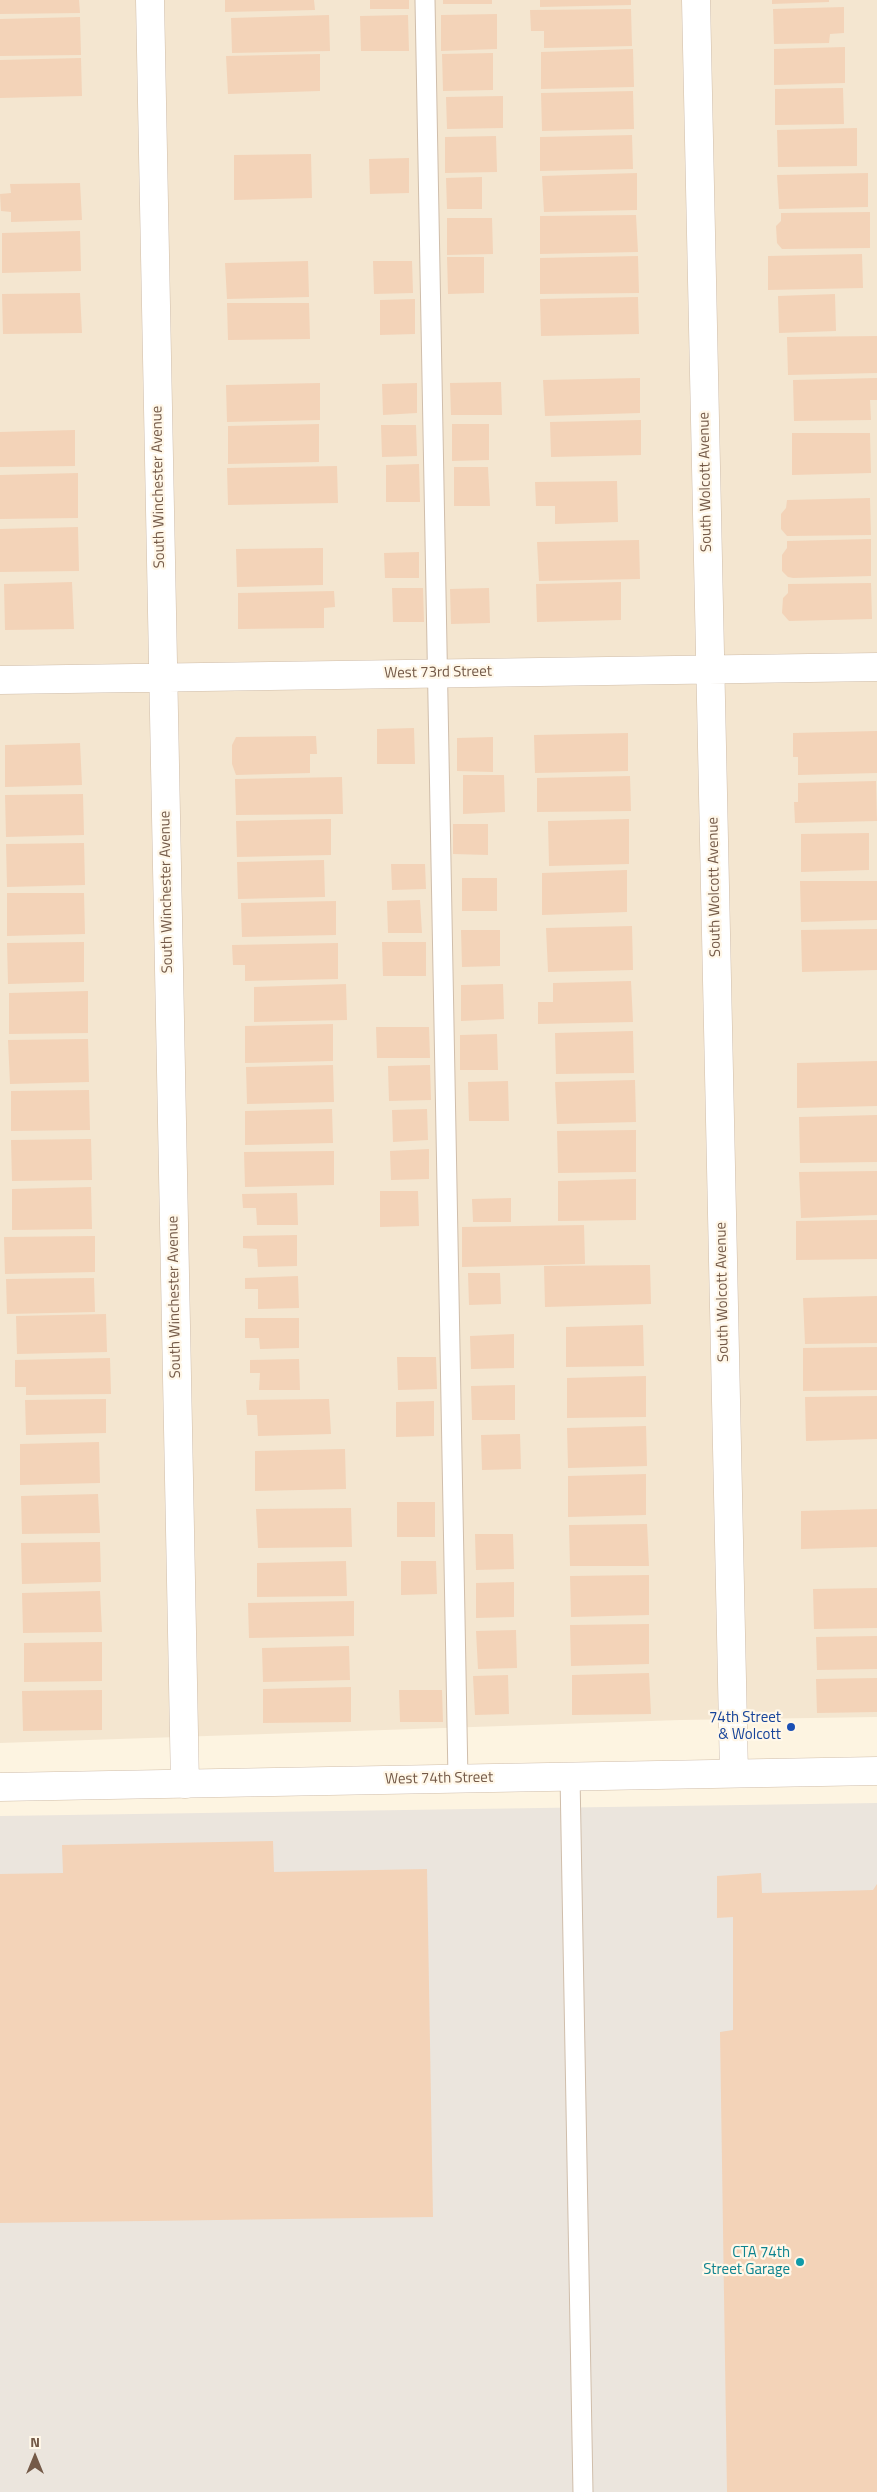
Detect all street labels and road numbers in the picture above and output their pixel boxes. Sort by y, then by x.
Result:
street label: South Winchester Avenue [149,406,169,568]
street label: South Wolcott Avenue [696,412,716,552]
street label: West 73rd Street [384,663,492,683]
street label: South Winchester Avenue [157,811,177,973]
street label: South Wolcott Avenue [705,817,725,957]
street label: South Winchester Avenue [165,1216,185,1378]
street label: South Wolcott Avenue [713,1222,733,1362]
street label: West 74th Street [385,1769,493,1789]

